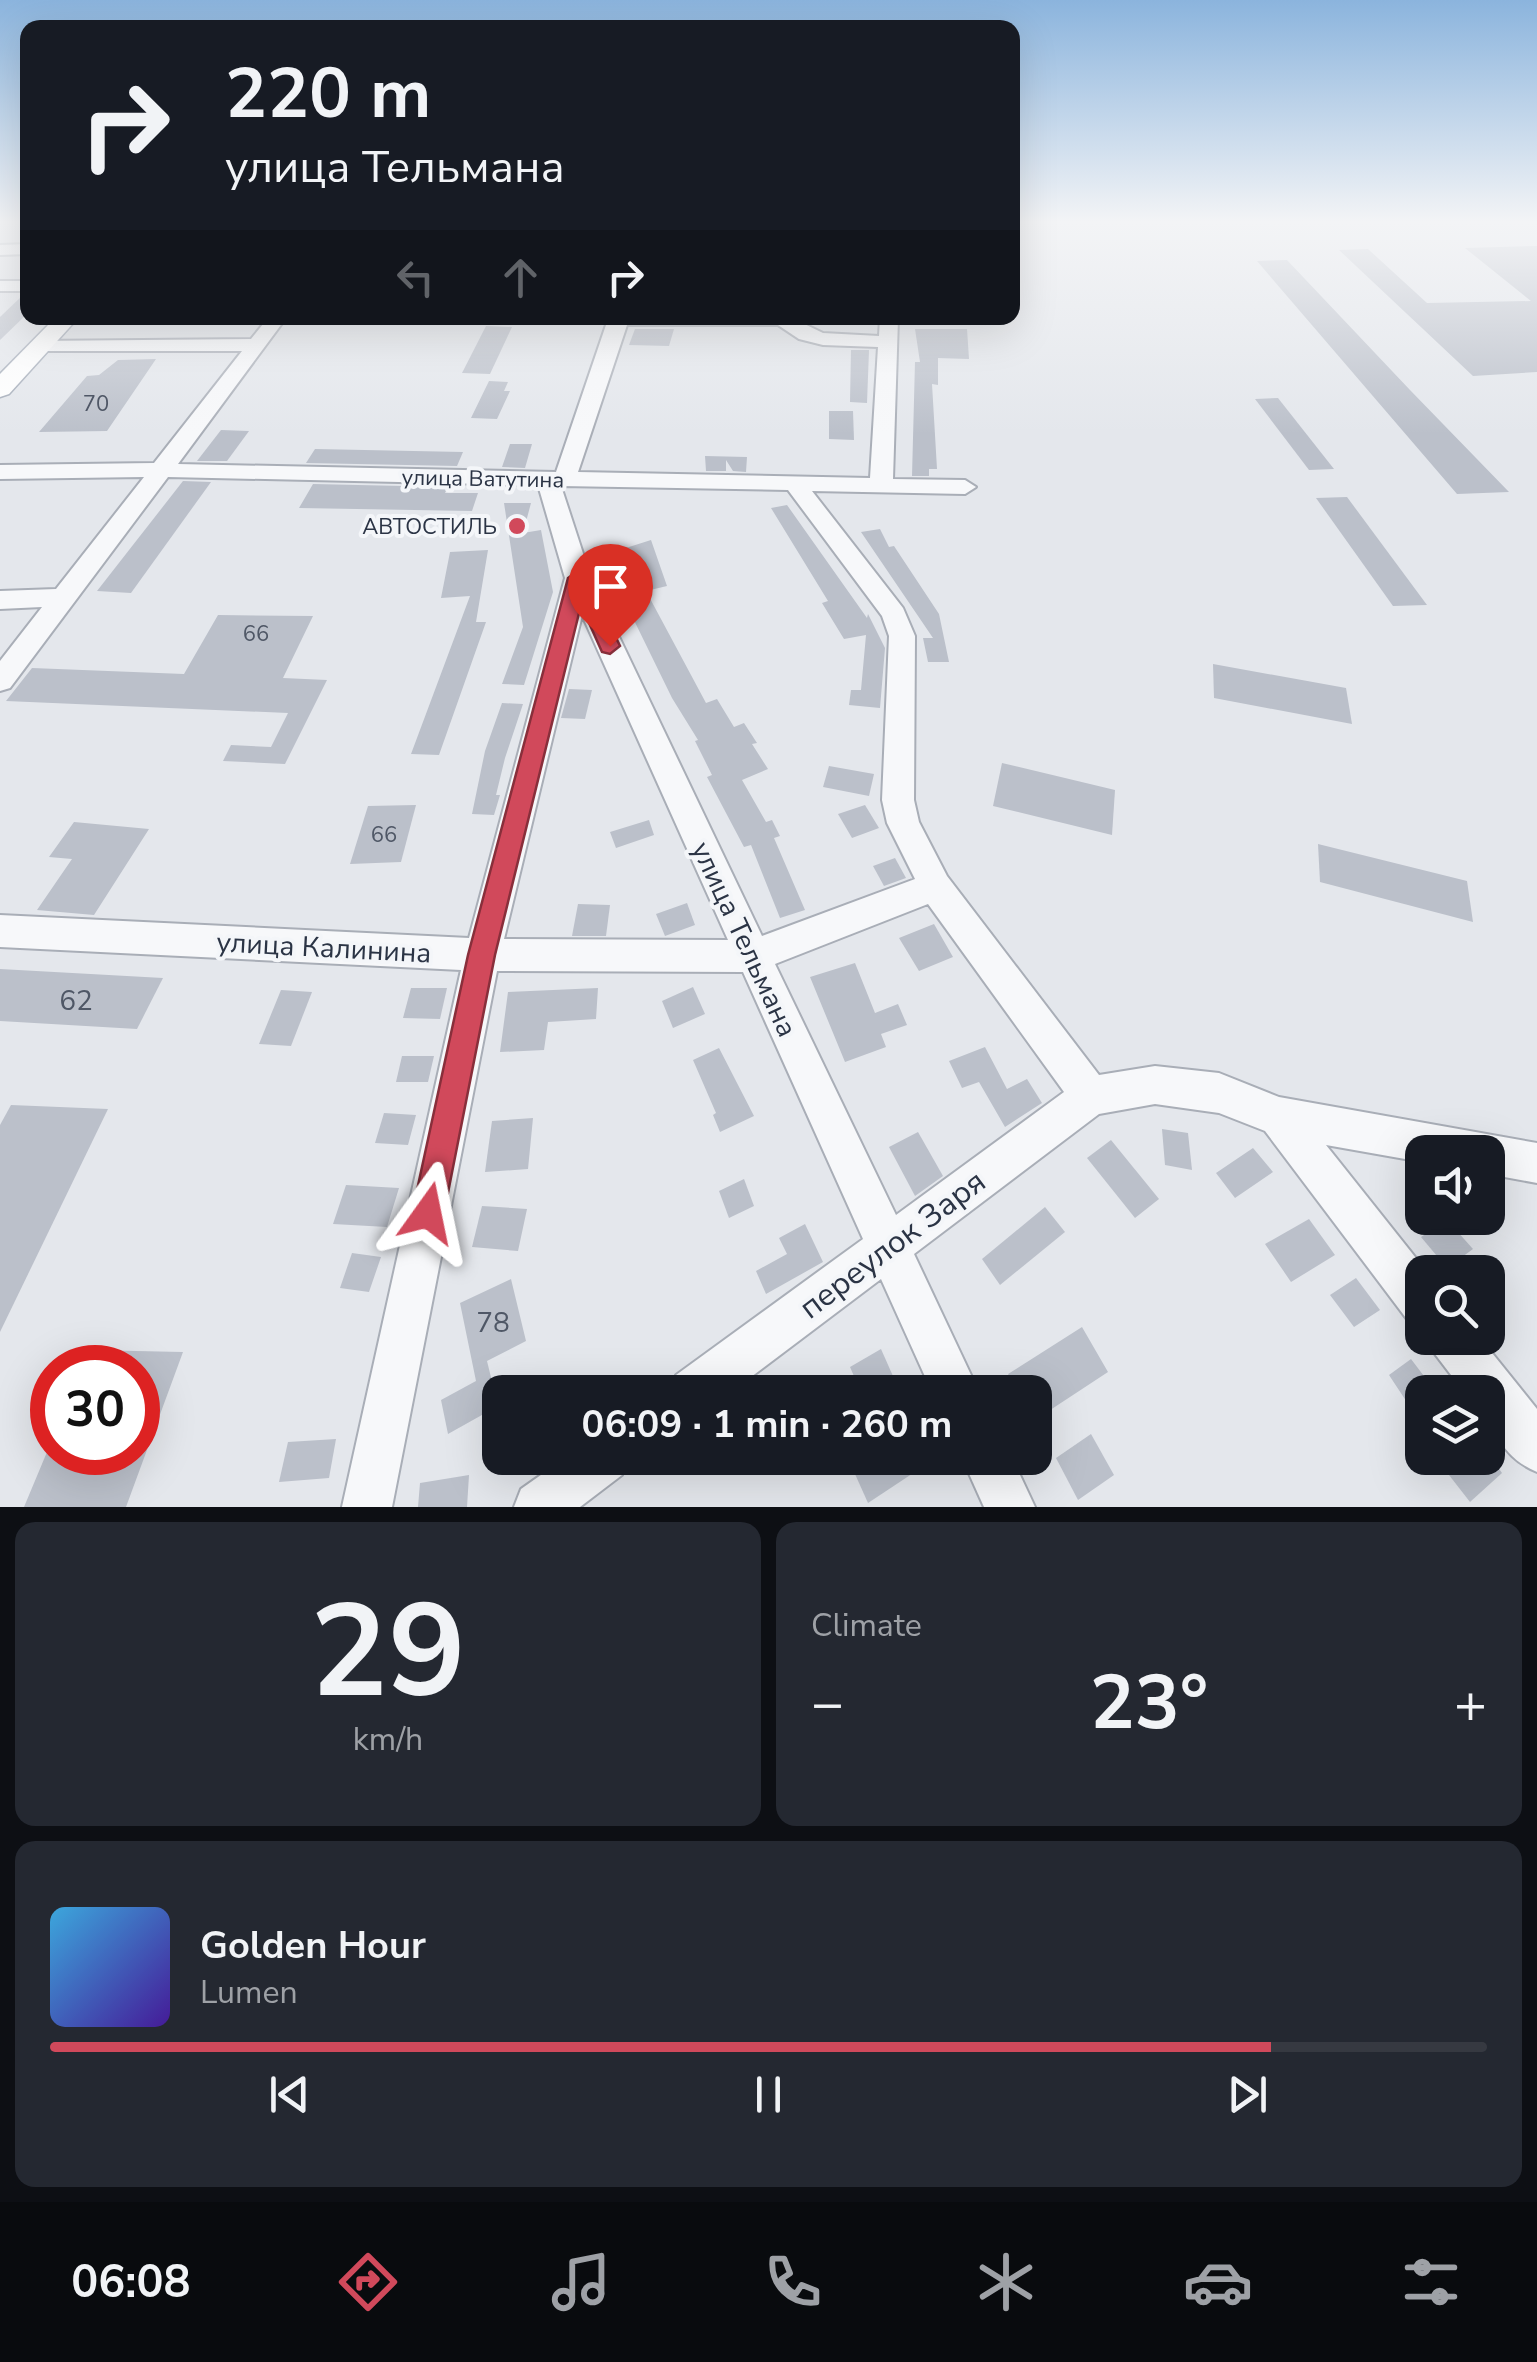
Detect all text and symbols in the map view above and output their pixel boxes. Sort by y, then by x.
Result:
text: 220 m [225,46,431,142]
icon: right [60,60,190,190]
text: улица Тельмана [225,137,565,198]
icon: left [388,250,443,305]
icon: ahead [493,250,548,305]
icon: right [598,250,653,305]
house number: 70 [83,389,109,419]
street label: улица Ватутина [401,463,565,495]
place label: АВТОСТИЛЬ [362,512,497,542]
marker: АВТОСТИЛЬ [506,515,528,537]
pin [568,544,653,647]
icon: arrive [583,559,638,614]
house number: 66 [243,619,269,649]
house number: 66 [371,820,397,850]
street label: улица Тельмана [682,836,806,1043]
street label: улица Калинина [216,923,432,973]
house number: 62 [59,982,93,1020]
map controls [1405,1135,1505,1475]
button: sound [1405,1135,1505,1235]
street label: переулок Заря [790,1160,994,1329]
position arrow [376,1161,480,1265]
button: search [1405,1255,1505,1355]
house number: 78 [476,1304,510,1342]
speed limit sign: 30 [30,1345,160,1475]
button: layers [1405,1375,1505,1475]
text: 06:09 · 1 min · 260 m [582,1399,952,1450]
text: 29 [310,1564,466,1741]
text: Climate [811,1604,922,1647]
text: 23° [1090,1652,1208,1754]
text: − [811,1666,844,1741]
text: + [1454,1666,1487,1741]
text: km/h [353,1718,423,1761]
text: Golden Hour [200,1920,426,1971]
text: Lumen [200,1971,298,2014]
icon: previous [262,2067,317,2122]
icon: pause [741,2067,796,2122]
icon: next [1220,2067,1275,2122]
icon: directions [333,2247,403,2317]
icon: music [546,2247,616,2317]
icon: phone [758,2247,828,2317]
icon: climate [971,2247,1041,2317]
icon: car [1183,2247,1253,2317]
icon: filters [1396,2247,1466,2317]
text: 06:08 [71,2252,190,2313]

